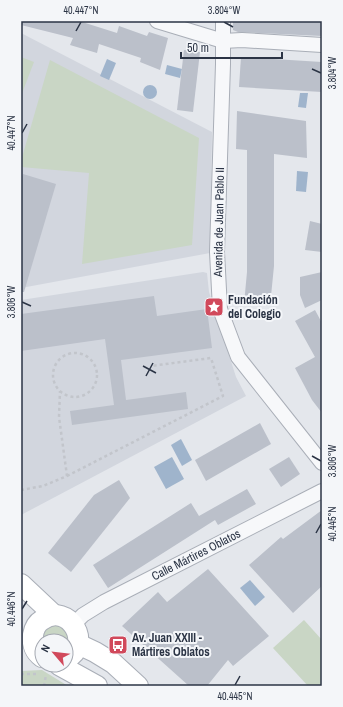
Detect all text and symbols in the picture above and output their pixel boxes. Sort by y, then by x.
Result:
text: 40.447°N [64,4,99,17]
text: 3.804°W [208,4,240,17]
scale bar [181,34,282,60]
text: 50 m [187,40,209,56]
text: 3.804°W [326,57,339,89]
text: 40.447°N [5,115,18,151]
street label: Avenida de Juan Pablo II [210,167,228,278]
text: 3.806°W [5,286,18,318]
place label: Fundación del Colegio [228,292,281,322]
place icon: Fundación del Colegio [203,296,225,318]
text: 3.806°W [326,445,339,477]
text: 40.445°N [326,506,339,542]
street label: Calle Mártires Oblatos [149,526,243,584]
text: 40.446°N [5,591,18,627]
place label: Av. Juan XXIII - Mártires Oblatos [132,630,210,660]
north arrow [34,633,74,673]
bus stop icon: Av. Juan XXIII - Mártires Oblatos [107,634,129,656]
text: N [37,642,53,654]
text: 40.445°N [218,690,253,703]

